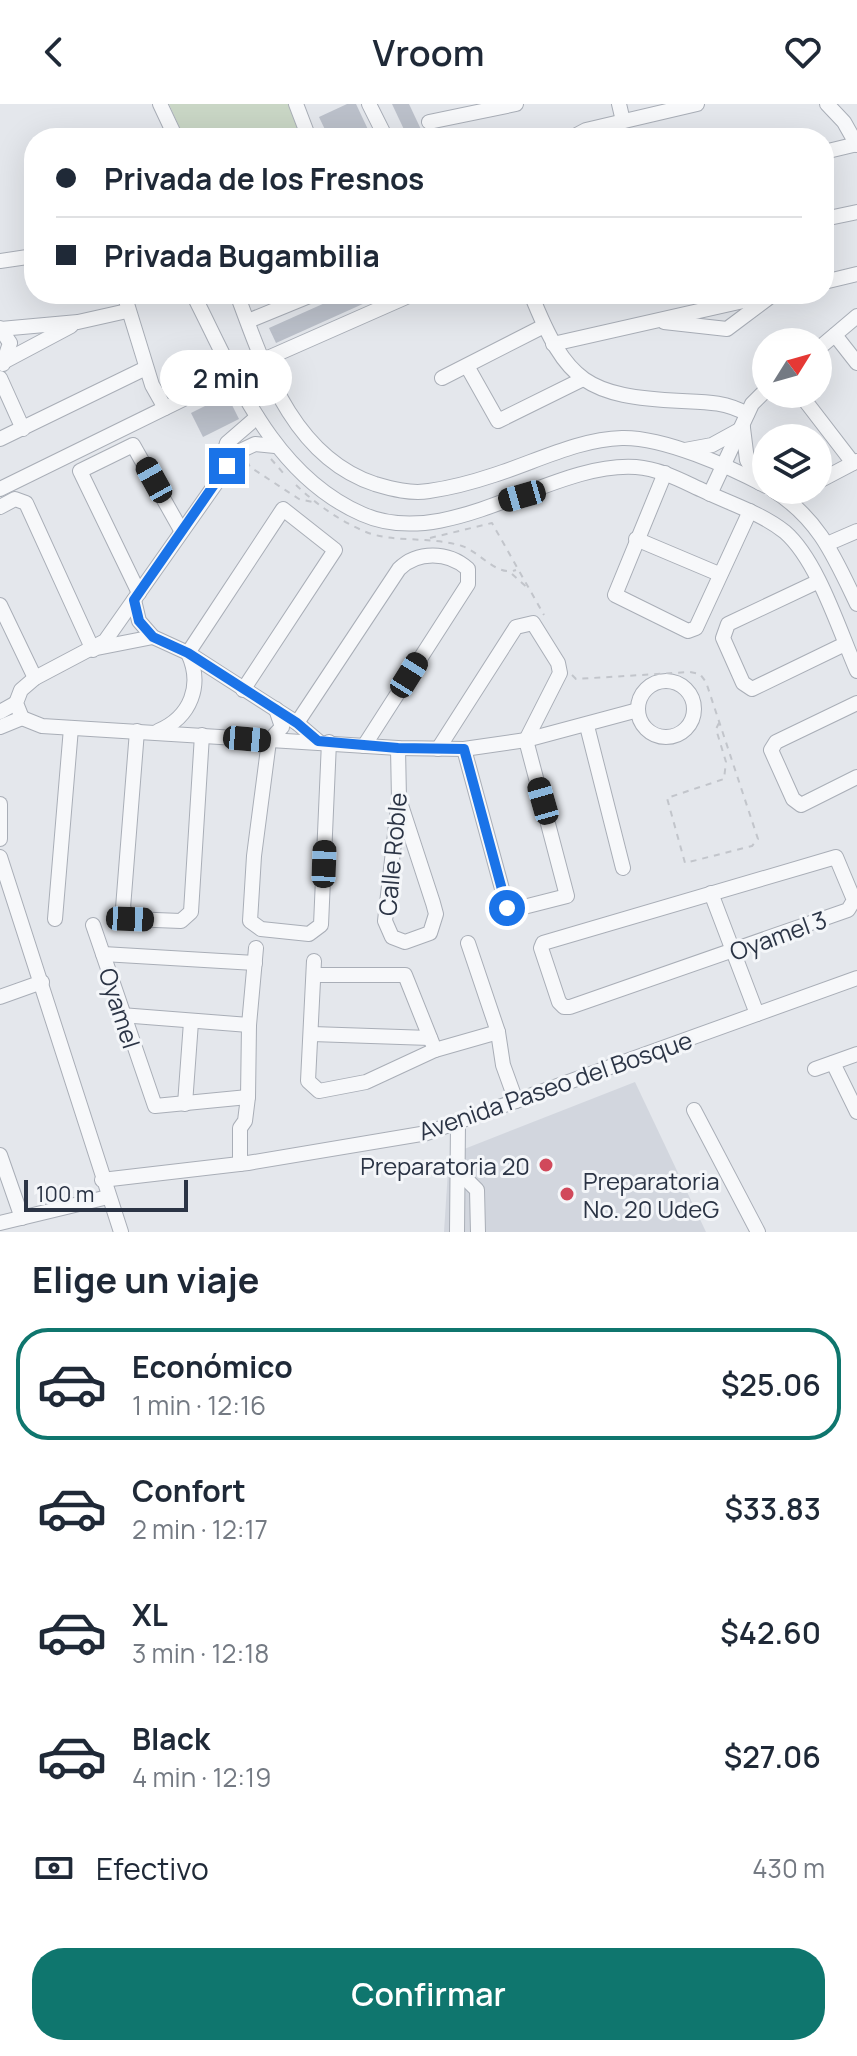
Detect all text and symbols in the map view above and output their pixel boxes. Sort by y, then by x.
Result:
text: Vroom [373,28,484,77]
icon: back [32,30,76,74]
icon: heart [781,30,825,74]
text: Privada de los Fresnos [104,158,424,199]
text: Privada Bugambilia [104,235,380,276]
north arrow [752,328,832,408]
map controls [752,328,832,504]
callout: 2 min [161,350,293,406]
text: 2 min [193,360,259,396]
button: layers [752,424,832,504]
route end [209,448,245,484]
car [132,453,176,507]
car [496,478,548,514]
car [386,648,432,702]
car [222,725,272,753]
car [525,775,561,827]
street label: Calle Roble [370,791,414,917]
car [311,840,337,888]
route start [489,890,525,926]
street label: Oyamel 3 [725,902,831,968]
car [106,906,154,932]
street label: Oyamel [92,964,148,1052]
street label: Avenida Paseo del Bosque [414,1023,696,1147]
place label: Preparatoria 20 [360,1149,530,1182]
marker: Preparatoria 20 [537,1156,555,1174]
place label: Preparatoria No. 20 UdeG [583,1164,720,1225]
scale bar [24,1176,188,1212]
text: 100 m [36,1179,94,1209]
marker: Preparatoria No. 20 UdeG [558,1185,576,1203]
text: Elige un viaje [32,1255,259,1304]
text: Económico [132,1346,293,1387]
icon: car [36,1348,108,1420]
text: $25.06 [721,1364,821,1405]
text: 1 min · 12:16 [132,1387,266,1423]
text: Confort [132,1470,246,1511]
icon: car [36,1472,108,1544]
text: $33.83 [724,1488,821,1529]
text: 2 min · 12:17 [132,1511,268,1547]
text: XL [132,1594,168,1635]
icon: car [36,1596,108,1668]
text: $42.60 [720,1612,821,1653]
text: 3 min · 12:18 [132,1635,269,1671]
text: Black [132,1718,210,1759]
icon: car [36,1720,108,1792]
text: $27.06 [724,1736,821,1777]
text: 4 min · 12:19 [132,1759,271,1795]
icon: cash [32,1846,76,1890]
text: Efectivo [96,1848,209,1889]
text: 430 m [752,1850,825,1886]
button: Confirmar [32,1948,825,2040]

